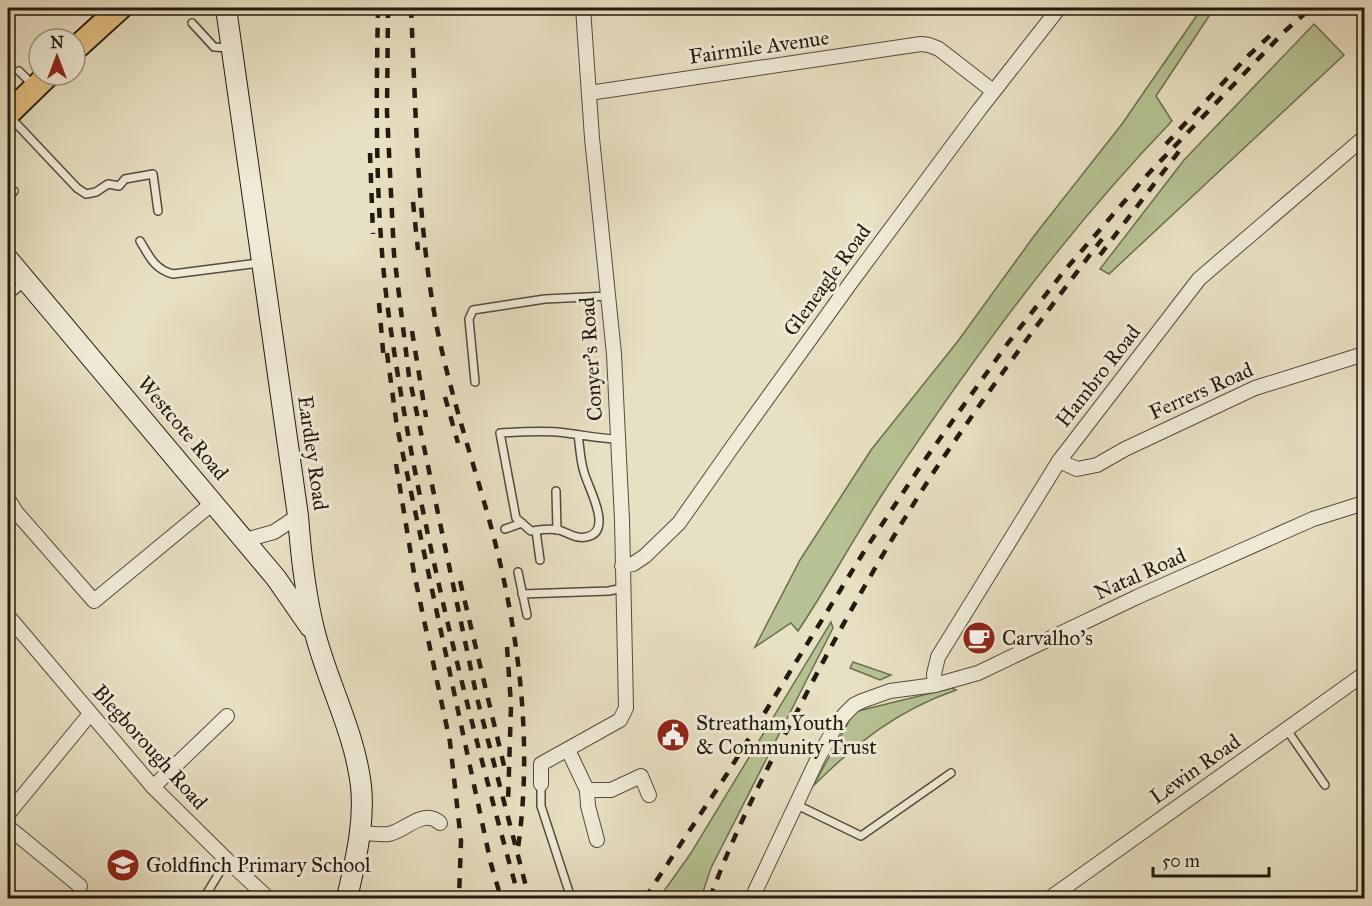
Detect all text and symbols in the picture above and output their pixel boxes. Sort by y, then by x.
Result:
street label: Fairmile Avenue [687,24,831,70]
north arrow [27,27,87,87]
text: N [50,33,64,52]
street label: Gleneagle Road [778,219,877,341]
street label: Conyer's Road [574,296,608,422]
street label: Hambro Road [1050,319,1146,432]
street label: Ferrers Road [1145,356,1257,425]
street label: Westcote Road [132,371,234,486]
street label: Eardley Road [292,394,334,512]
street label: Natal Road [1090,542,1190,606]
cafe icon: Carvalho's [961,620,997,656]
place label: Carvalho's [1002,625,1093,651]
street label: Blegborough Road [87,679,213,815]
place label: Streatham Youth & Community Trust [696,710,877,760]
public building icon: Streatham Youth & Community Trust [655,717,691,753]
street label: Lewin Road [1145,728,1246,810]
scale bar [1153,840,1268,878]
school or university icon: Goldfinch Primary School [105,847,141,883]
text: 50 m [1162,850,1200,872]
place label: Goldfinch Primary School [146,852,371,878]

